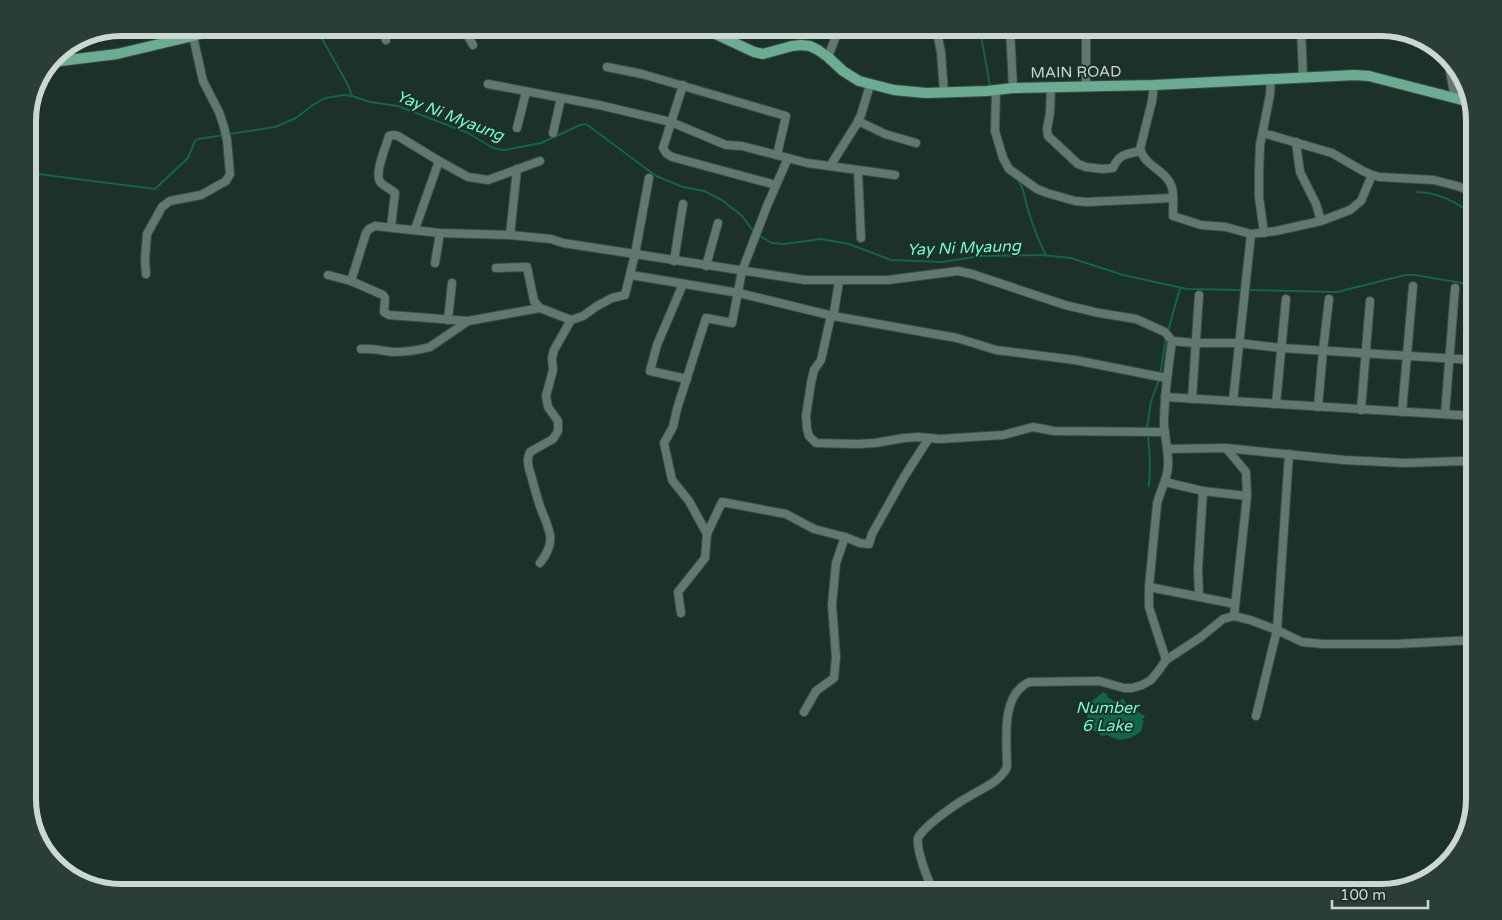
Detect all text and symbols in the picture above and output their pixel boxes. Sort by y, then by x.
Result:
street label: MAIN ROAD [1030,62,1122,82]
water label: Yay Ni Myaung [393,86,507,146]
water label: Yay Ni Myaung [907,236,1022,260]
water label: Number 6 Lake [1076,698,1140,736]
scale bar [1332,878,1428,910]
text: 100 m [1340,886,1386,904]

